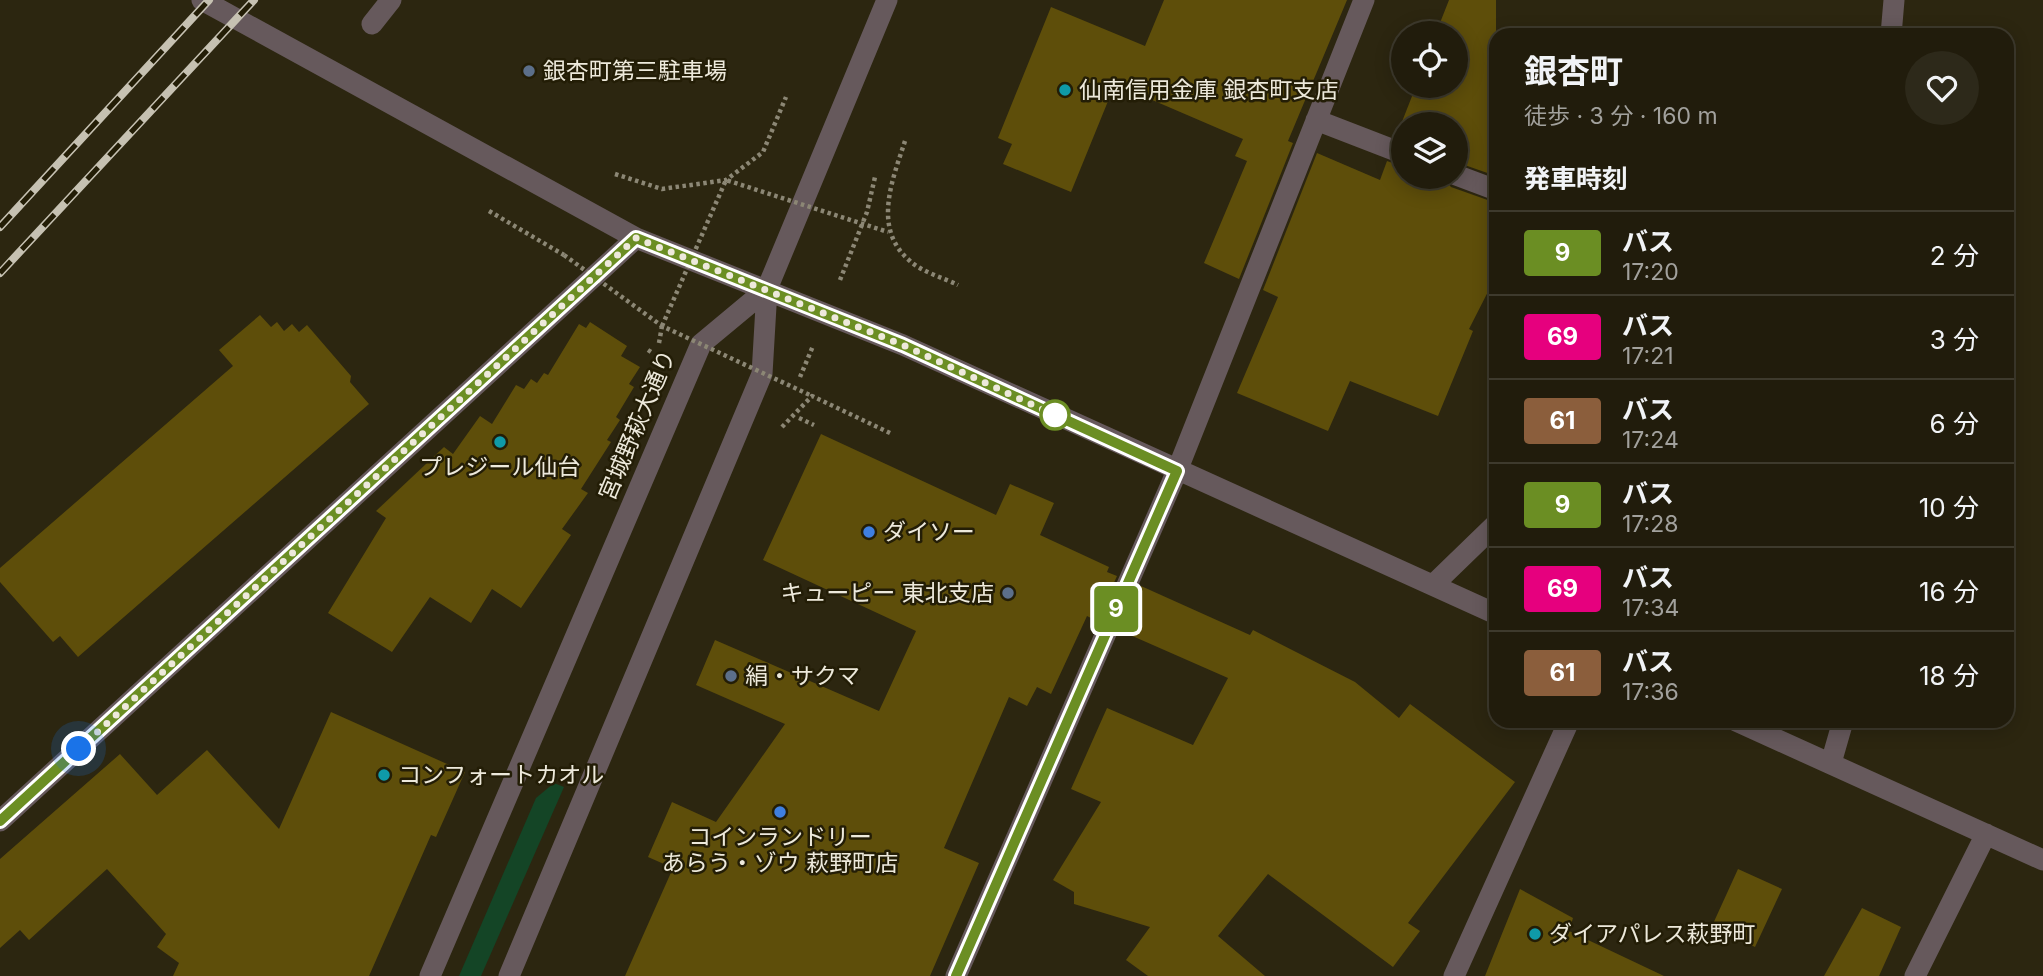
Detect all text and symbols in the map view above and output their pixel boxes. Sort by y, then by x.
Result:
map controls [1391,21,1468,189]
button: locate [1391,21,1468,98]
text: 銀杏町 [1524,51,1623,91]
button: heart [1905,51,1979,125]
place label: 銀杏町第三駐車場 [543,57,727,85]
marker: 銀杏町第三駐車場 [521,63,537,79]
place label: 仙南信用金庫 銀杏町支店 [1079,76,1338,104]
marker: 仙南信用金庫 銀杏町支店 [1057,82,1073,98]
text: 徒歩 · 3 分 · 160 m [1524,102,1718,130]
button: layers [1391,112,1468,189]
text: 発車時刻 [1524,163,1628,194]
text: バス [1622,226,1674,257]
text: 9 [1555,238,1570,267]
text: 2 分 [1930,240,1979,271]
text: 17:20 [1622,258,1679,286]
text: バス [1622,310,1674,341]
text: 69 [1547,322,1578,351]
text: 3 分 [1930,324,1979,355]
text: 17:21 [1622,342,1674,370]
street label: 宮城野萩大通り [593,345,681,505]
text: バス [1622,394,1674,425]
unlabelled marker [1040,400,1070,430]
text: 61 [1550,406,1575,435]
text: 6 分 [1930,408,1979,439]
text: 17:24 [1622,426,1679,454]
marker: プレジール仙台 [492,434,508,450]
place label: プレジール仙台 [420,453,581,481]
text: バス [1622,478,1674,509]
text: 9 [1555,490,1570,519]
text: 10 分 [1919,492,1979,523]
text: 17:28 [1622,510,1678,538]
place label: ダイソー [883,518,975,546]
marker: ダイソー [861,524,877,540]
text: バス [1622,562,1674,593]
text: 69 [1547,574,1578,603]
text: 16 分 [1919,576,1979,607]
place label: キューピー 東北支店 [781,579,994,607]
marker: キューピー 東北支店 [1000,585,1016,601]
line badge: 9 [1093,586,1139,632]
text: 9 [1108,594,1124,623]
text: 17:34 [1622,594,1679,622]
text: バス [1622,646,1674,677]
text: 61 [1550,658,1575,687]
text: 18 分 [1919,660,1979,691]
place label: 絹・サクマ [745,662,860,690]
marker: 絹・サクマ [723,668,739,684]
text: 17:36 [1622,678,1679,706]
your location [61,731,96,766]
place label: コンフォートカオル [398,761,604,789]
marker: コンフォートカオル [376,767,392,783]
marker: コインランドリー あらう・ゾウ 萩野町店 [772,804,788,820]
place label: コインランドリー あらう・ゾウ 萩野町店 [662,823,898,877]
place label: ダイアパレス萩野町 [1549,920,1756,948]
marker: ダイアパレス萩野町 [1527,926,1543,942]

